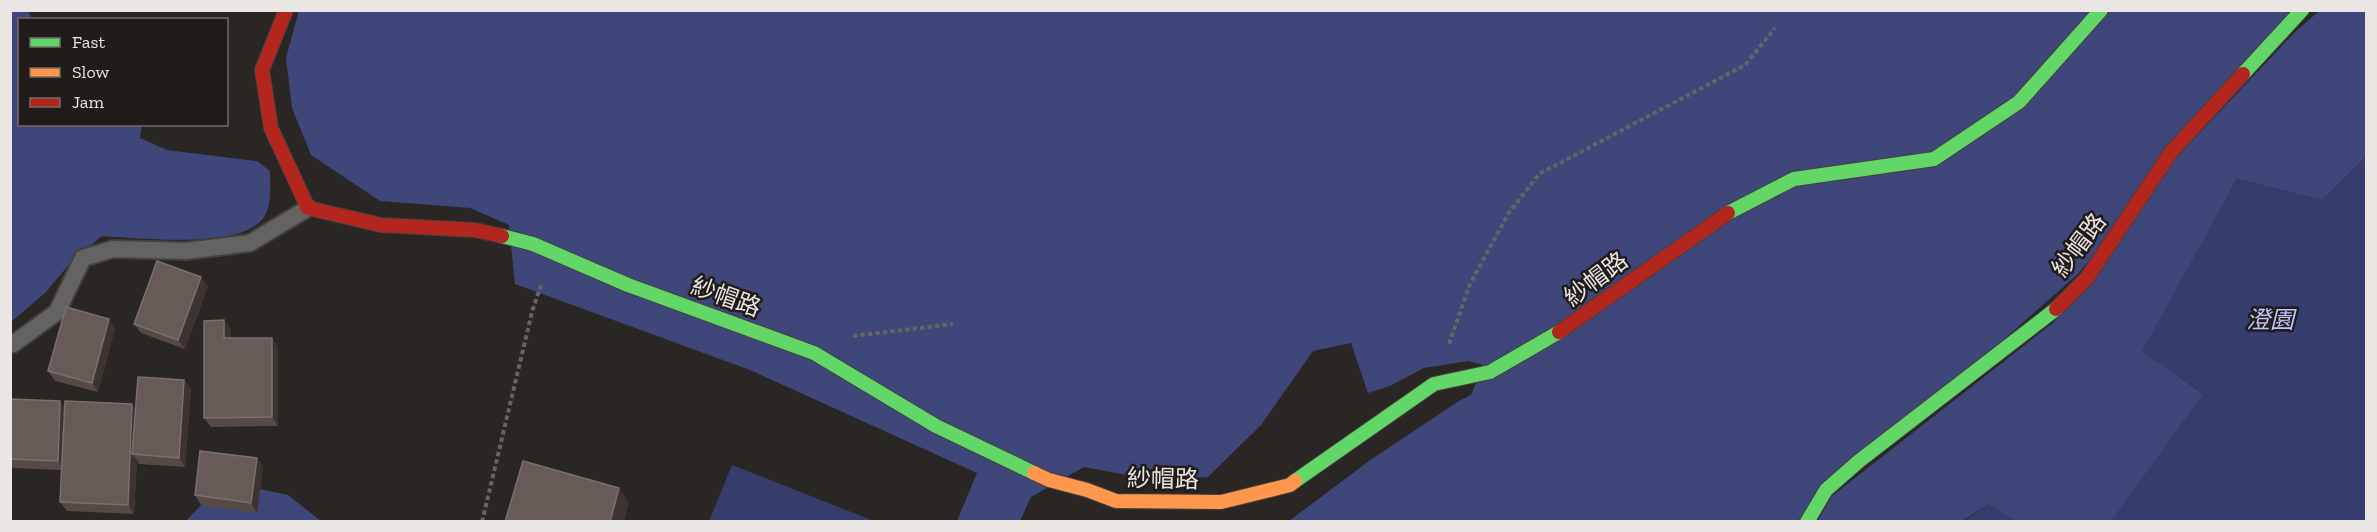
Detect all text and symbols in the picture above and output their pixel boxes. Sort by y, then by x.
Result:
legend [18,18,228,126]
text: Fast [72,31,105,53]
text: Slow [72,61,109,83]
text: Jam [72,91,104,113]
street label: 紗帽路 [2045,207,2112,282]
street label: 紗帽路 [1558,245,1633,312]
street label: 紗帽路 [687,271,765,322]
park label: 澄園 [2246,305,2297,334]
street label: 紗帽路 [1127,463,1199,494]

